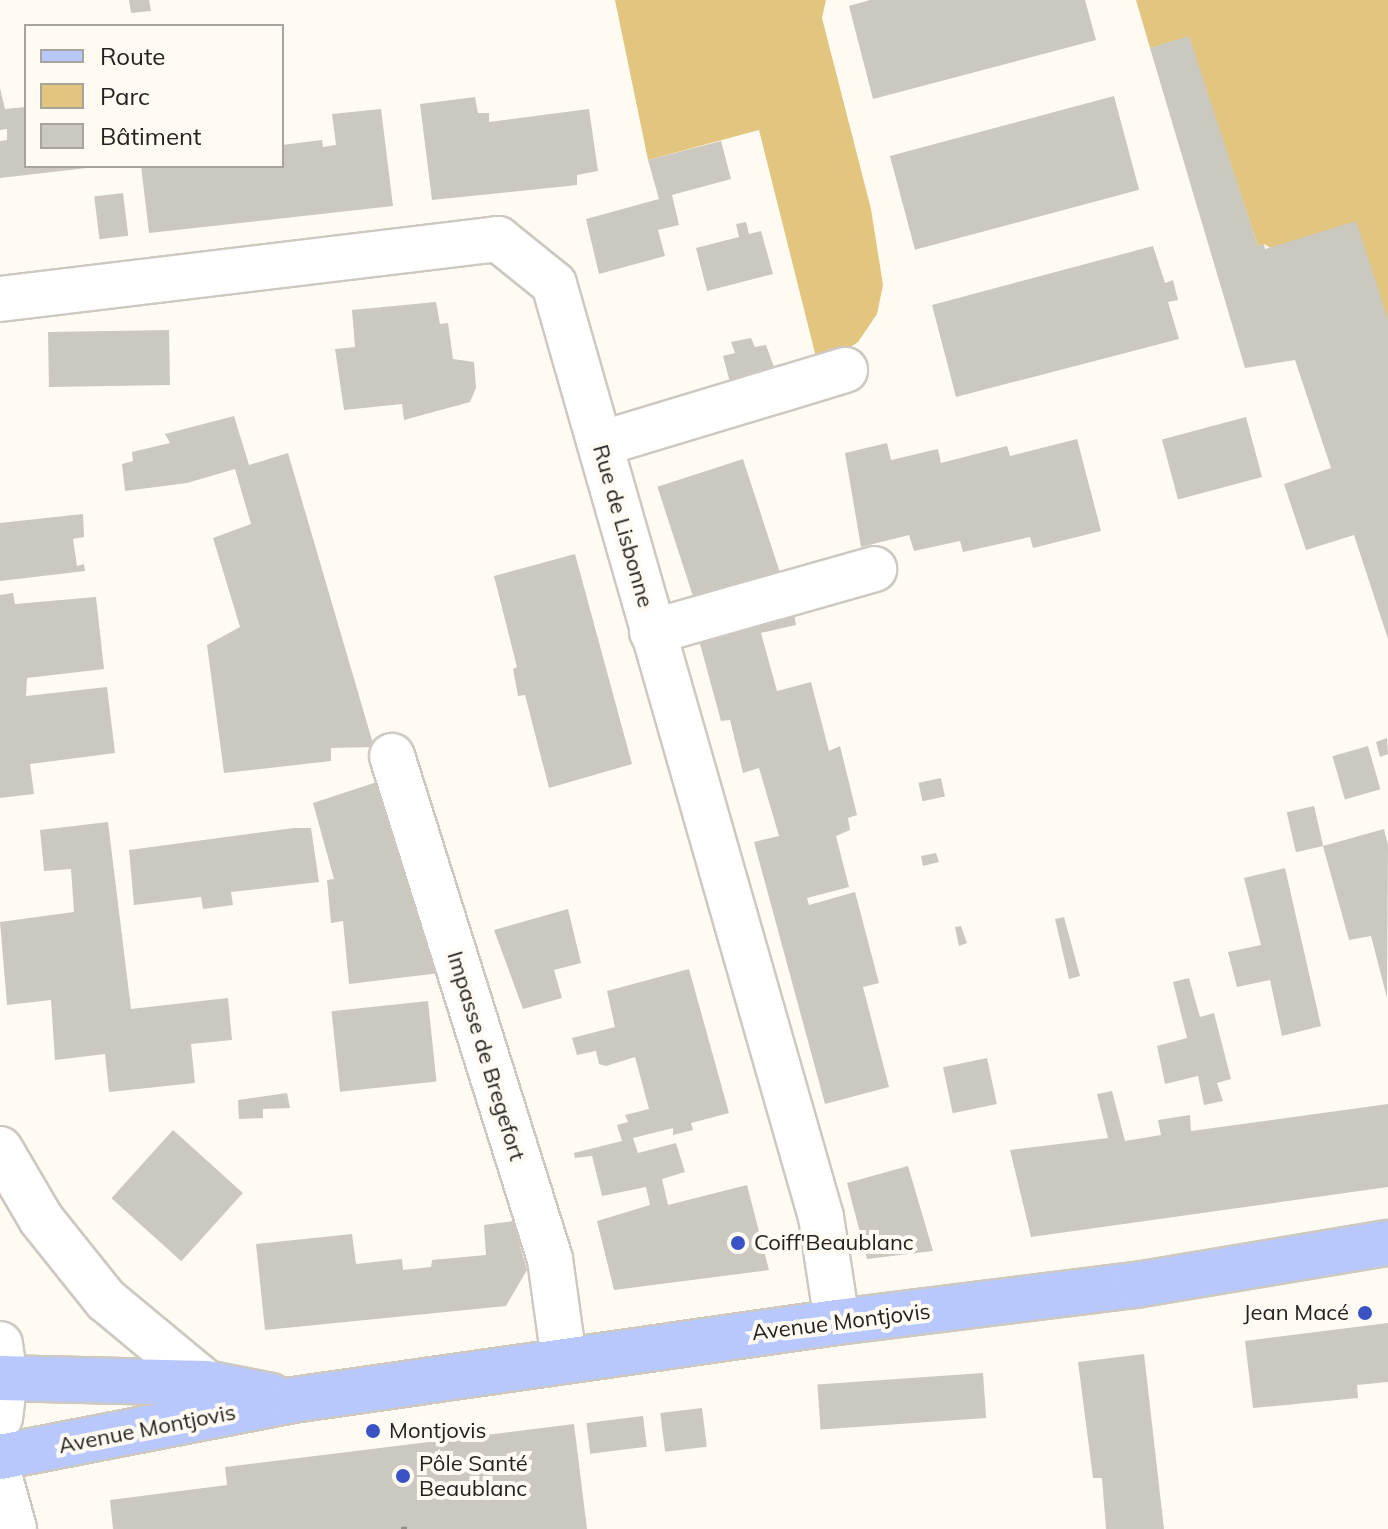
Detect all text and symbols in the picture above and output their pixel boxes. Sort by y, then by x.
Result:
legend [24,24,284,168]
text: Route [100,41,165,71]
text: Parc [100,81,150,111]
text: Bâtiment [100,121,201,151]
street label: Rue de Lisbonne [587,442,659,610]
street label: Impasse de Bregefort [442,948,530,1164]
place label: Coiff'Beaublanc [754,1230,914,1256]
marker: Coiff'Beaublanc [729,1234,747,1252]
street label: Avenue Montjovis [750,1298,932,1346]
place label: Jean Macé [1243,1300,1349,1326]
marker: Jean Macé [1356,1304,1374,1322]
street label: Avenue Montjovis [56,1399,238,1459]
place label: Montjovis [389,1418,486,1444]
marker: Montjovis [364,1422,382,1440]
place label: Pôle Santé Beaublanc [419,1450,528,1502]
marker: Pôle Santé Beaublanc [394,1467,412,1485]

